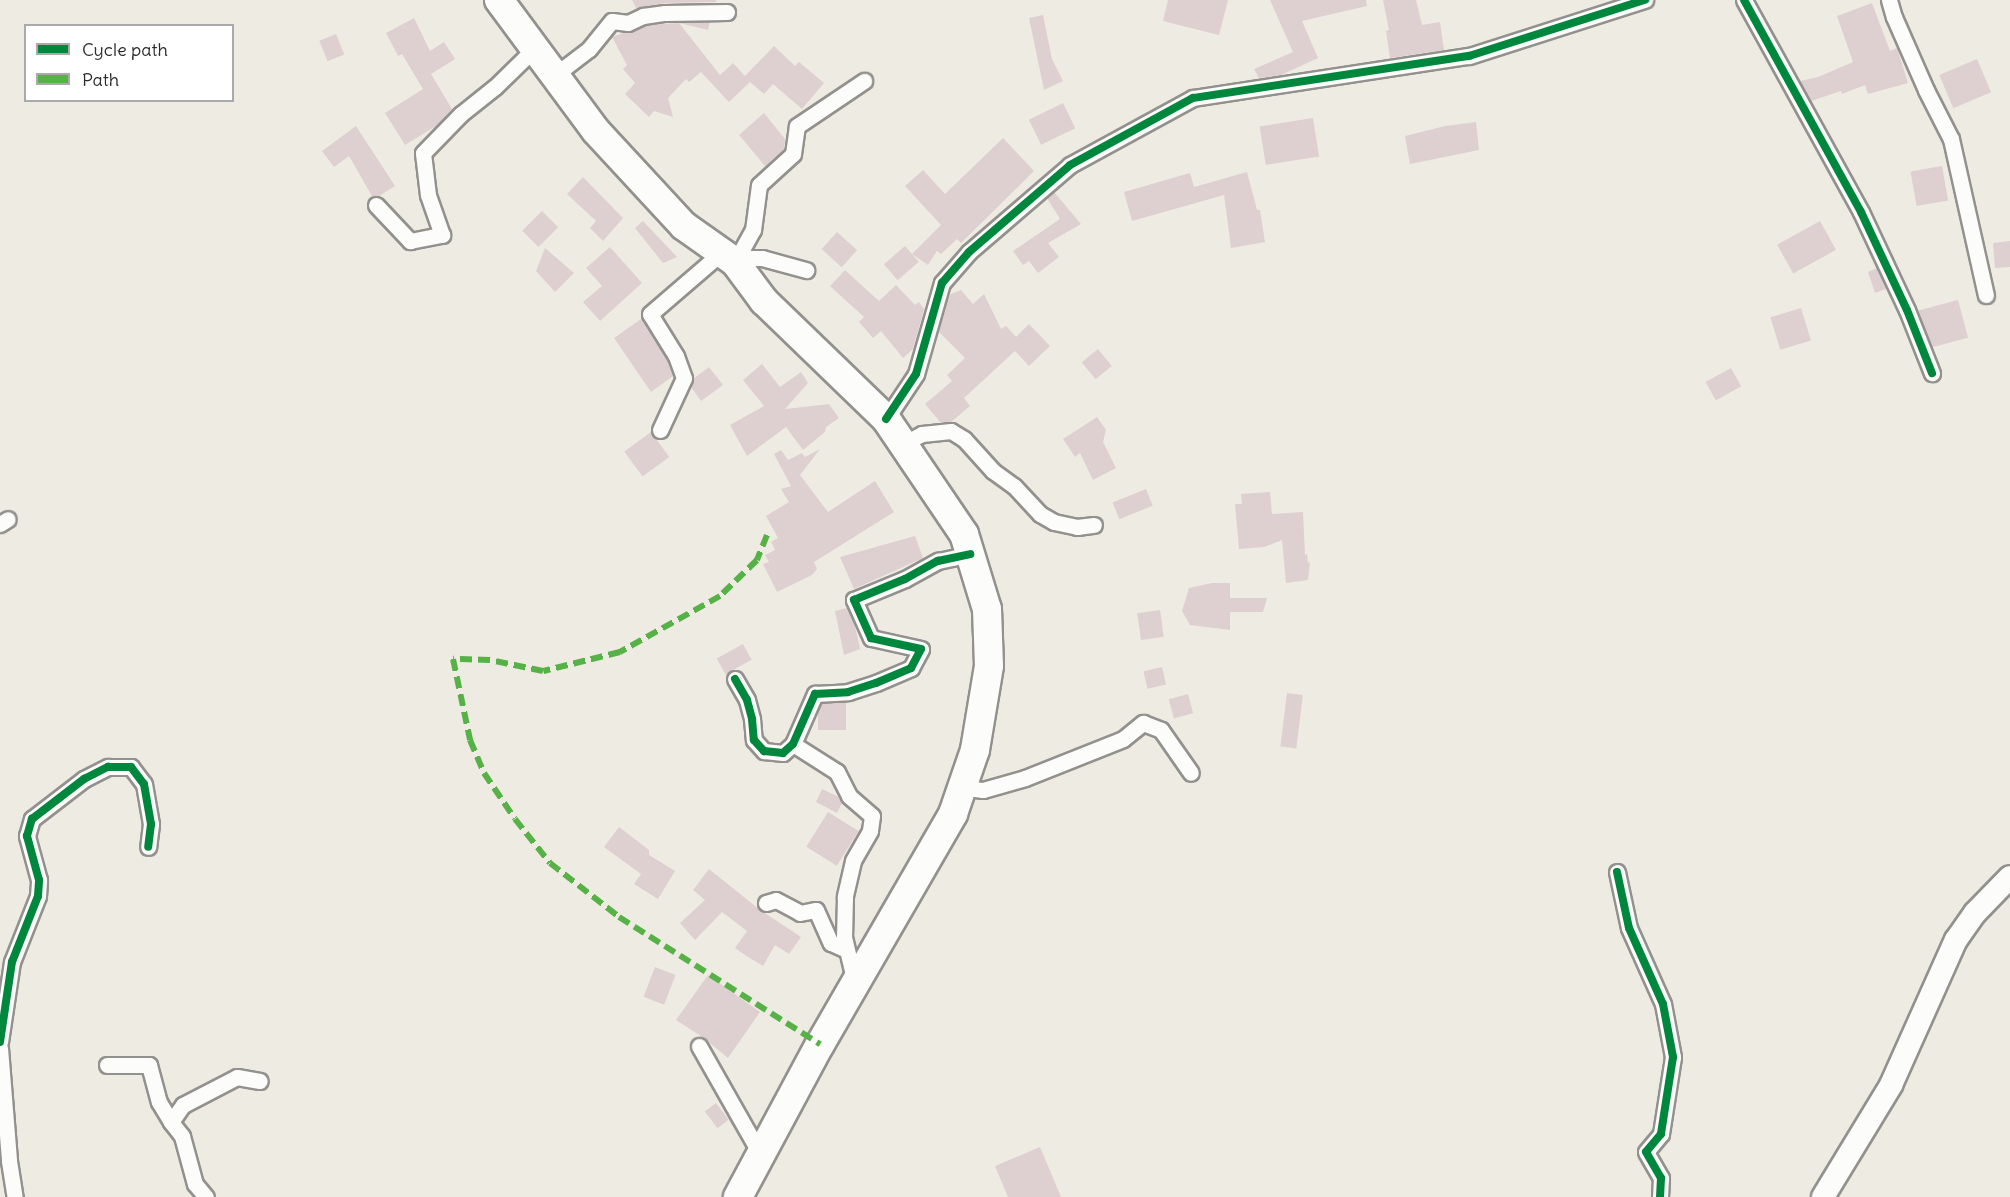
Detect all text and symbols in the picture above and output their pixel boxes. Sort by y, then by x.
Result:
legend [24,24,234,102]
text: Cycle path [82,38,168,61]
text: Path [82,68,119,91]

